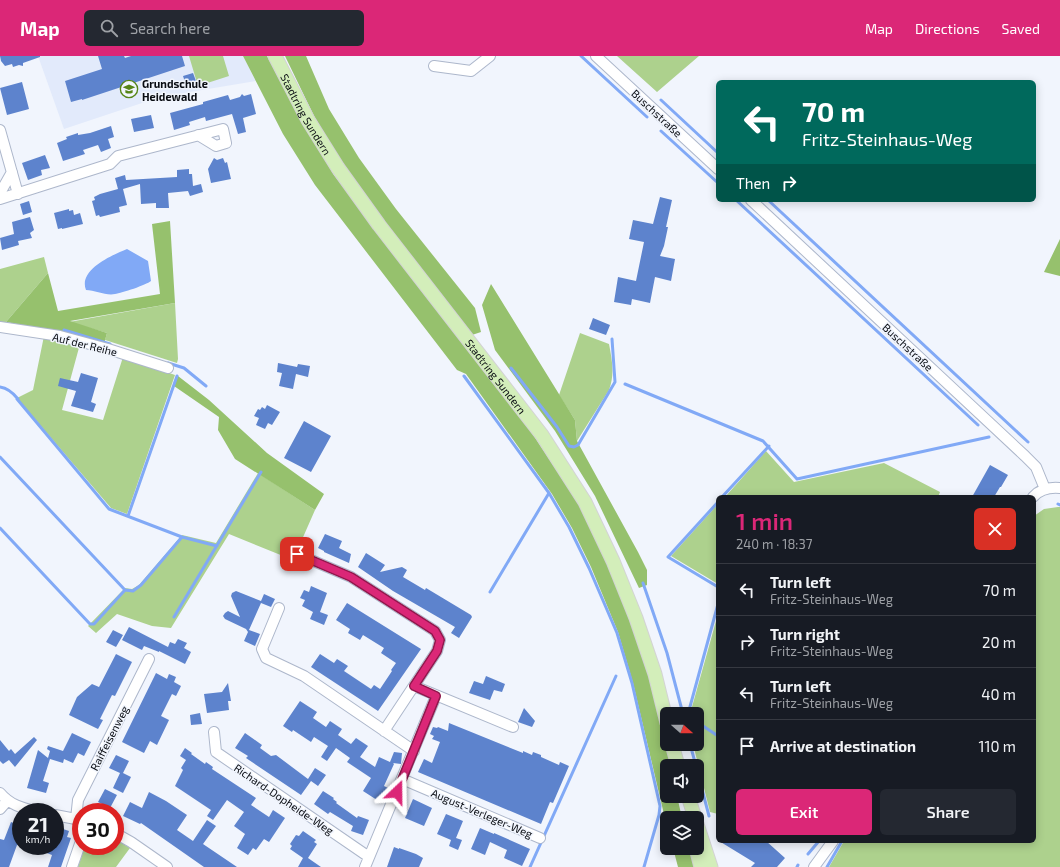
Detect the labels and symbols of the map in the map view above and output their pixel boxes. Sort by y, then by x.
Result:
street label: Stadtring Sundern [279,71,334,157]
place label: Grundschule Heidewald [142,77,208,103]
school or university icon: Grundschule Heidewald [119,79,139,99]
street label: Buschstraße [629,86,685,140]
street label: Buschstraße [880,320,936,374]
street label: Auf der Reihe [51,330,119,358]
street label: Stadtring Sundern [463,336,529,416]
pin [280,537,314,571]
street label: Raiffeisenweg [87,703,131,773]
north arrow [660,707,704,751]
street label: Richard-Dopheide-Weg [232,761,336,837]
position arrow [376,771,418,813]
street label: August-Verleger-Weg [429,786,535,840]
speed limit sign: 30 [72,803,124,855]

